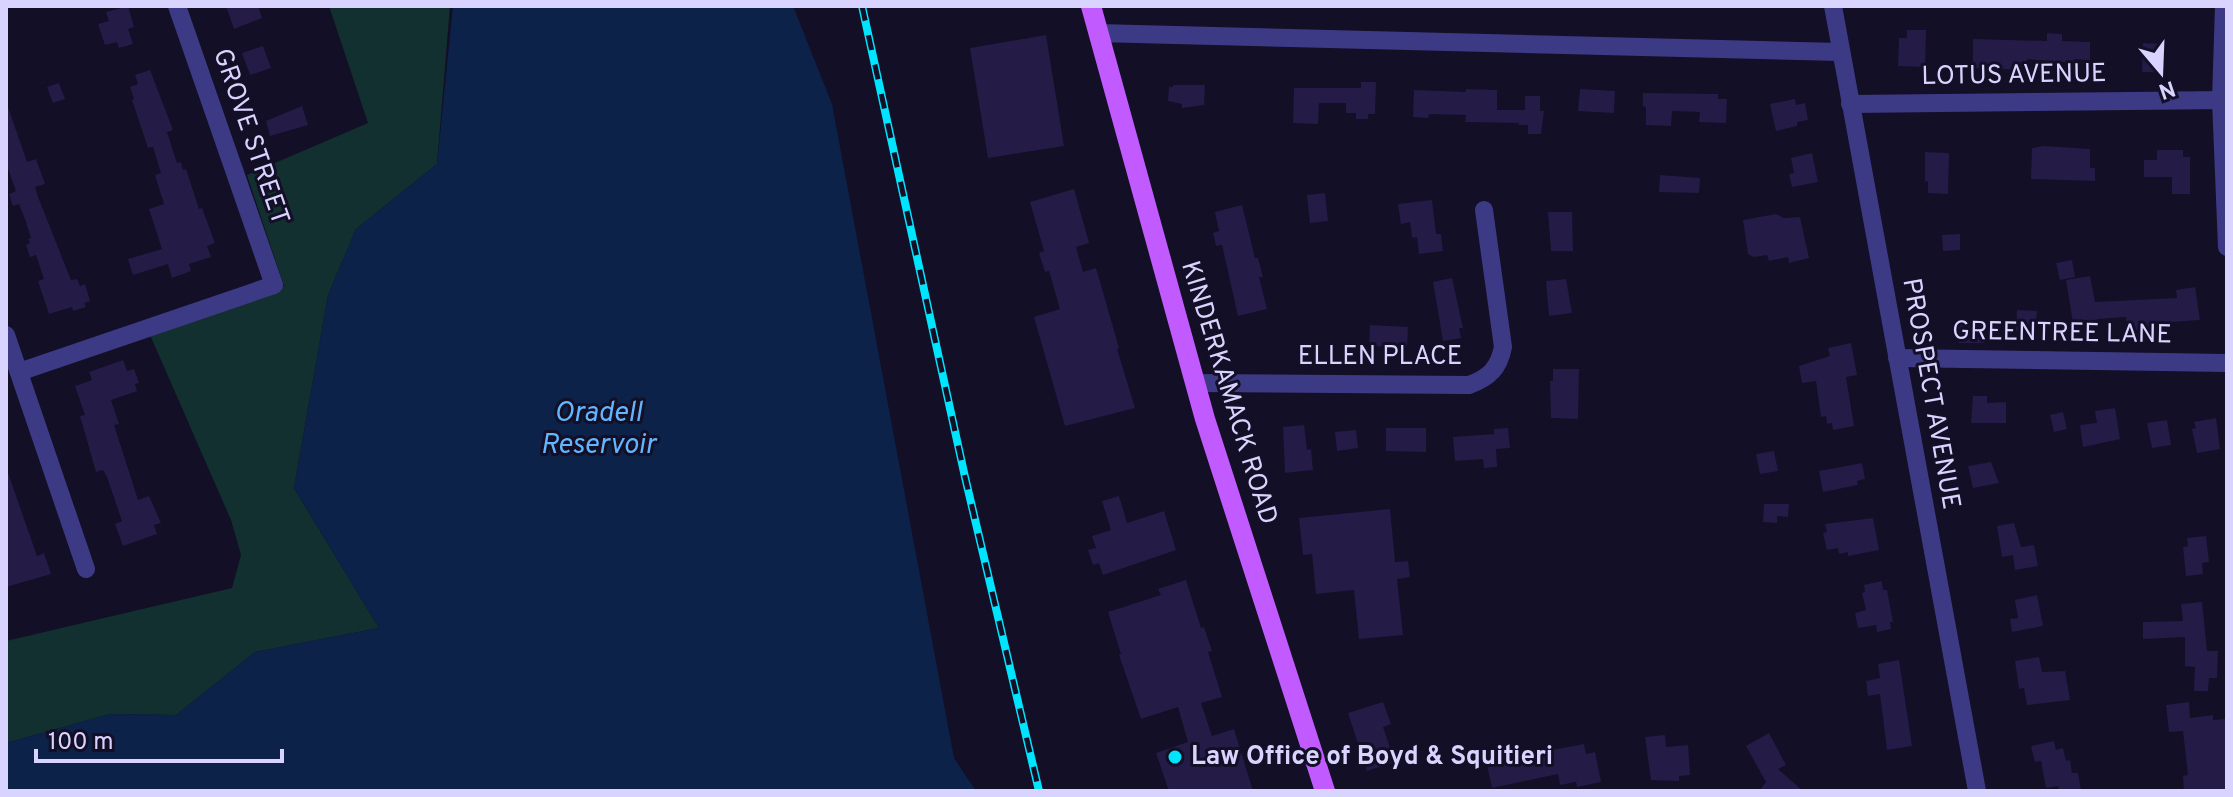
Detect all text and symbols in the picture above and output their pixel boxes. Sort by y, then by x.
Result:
north arrow [2121,32,2201,112]
street label: GROVE STREET [204,44,296,230]
street label: LOTUS AVENUE [1921,58,2107,94]
text: N [2155,73,2179,104]
street label: KINDERKAMACK ROAD [1172,257,1284,529]
street label: PROSPECT AVENUE [1893,276,1967,512]
street label: GREENTREE LANE [1952,316,2172,352]
street label: ELLEN PLACE [1298,341,1462,374]
water label: Oradell Reservoir [540,396,658,464]
scale bar [36,713,282,763]
text: 100 m [48,728,114,758]
place label: Law Office of Boyd & Squitieri [1191,741,1553,774]
marker: Law Office of Boyd & Squitieri [1166,748,1184,766]

